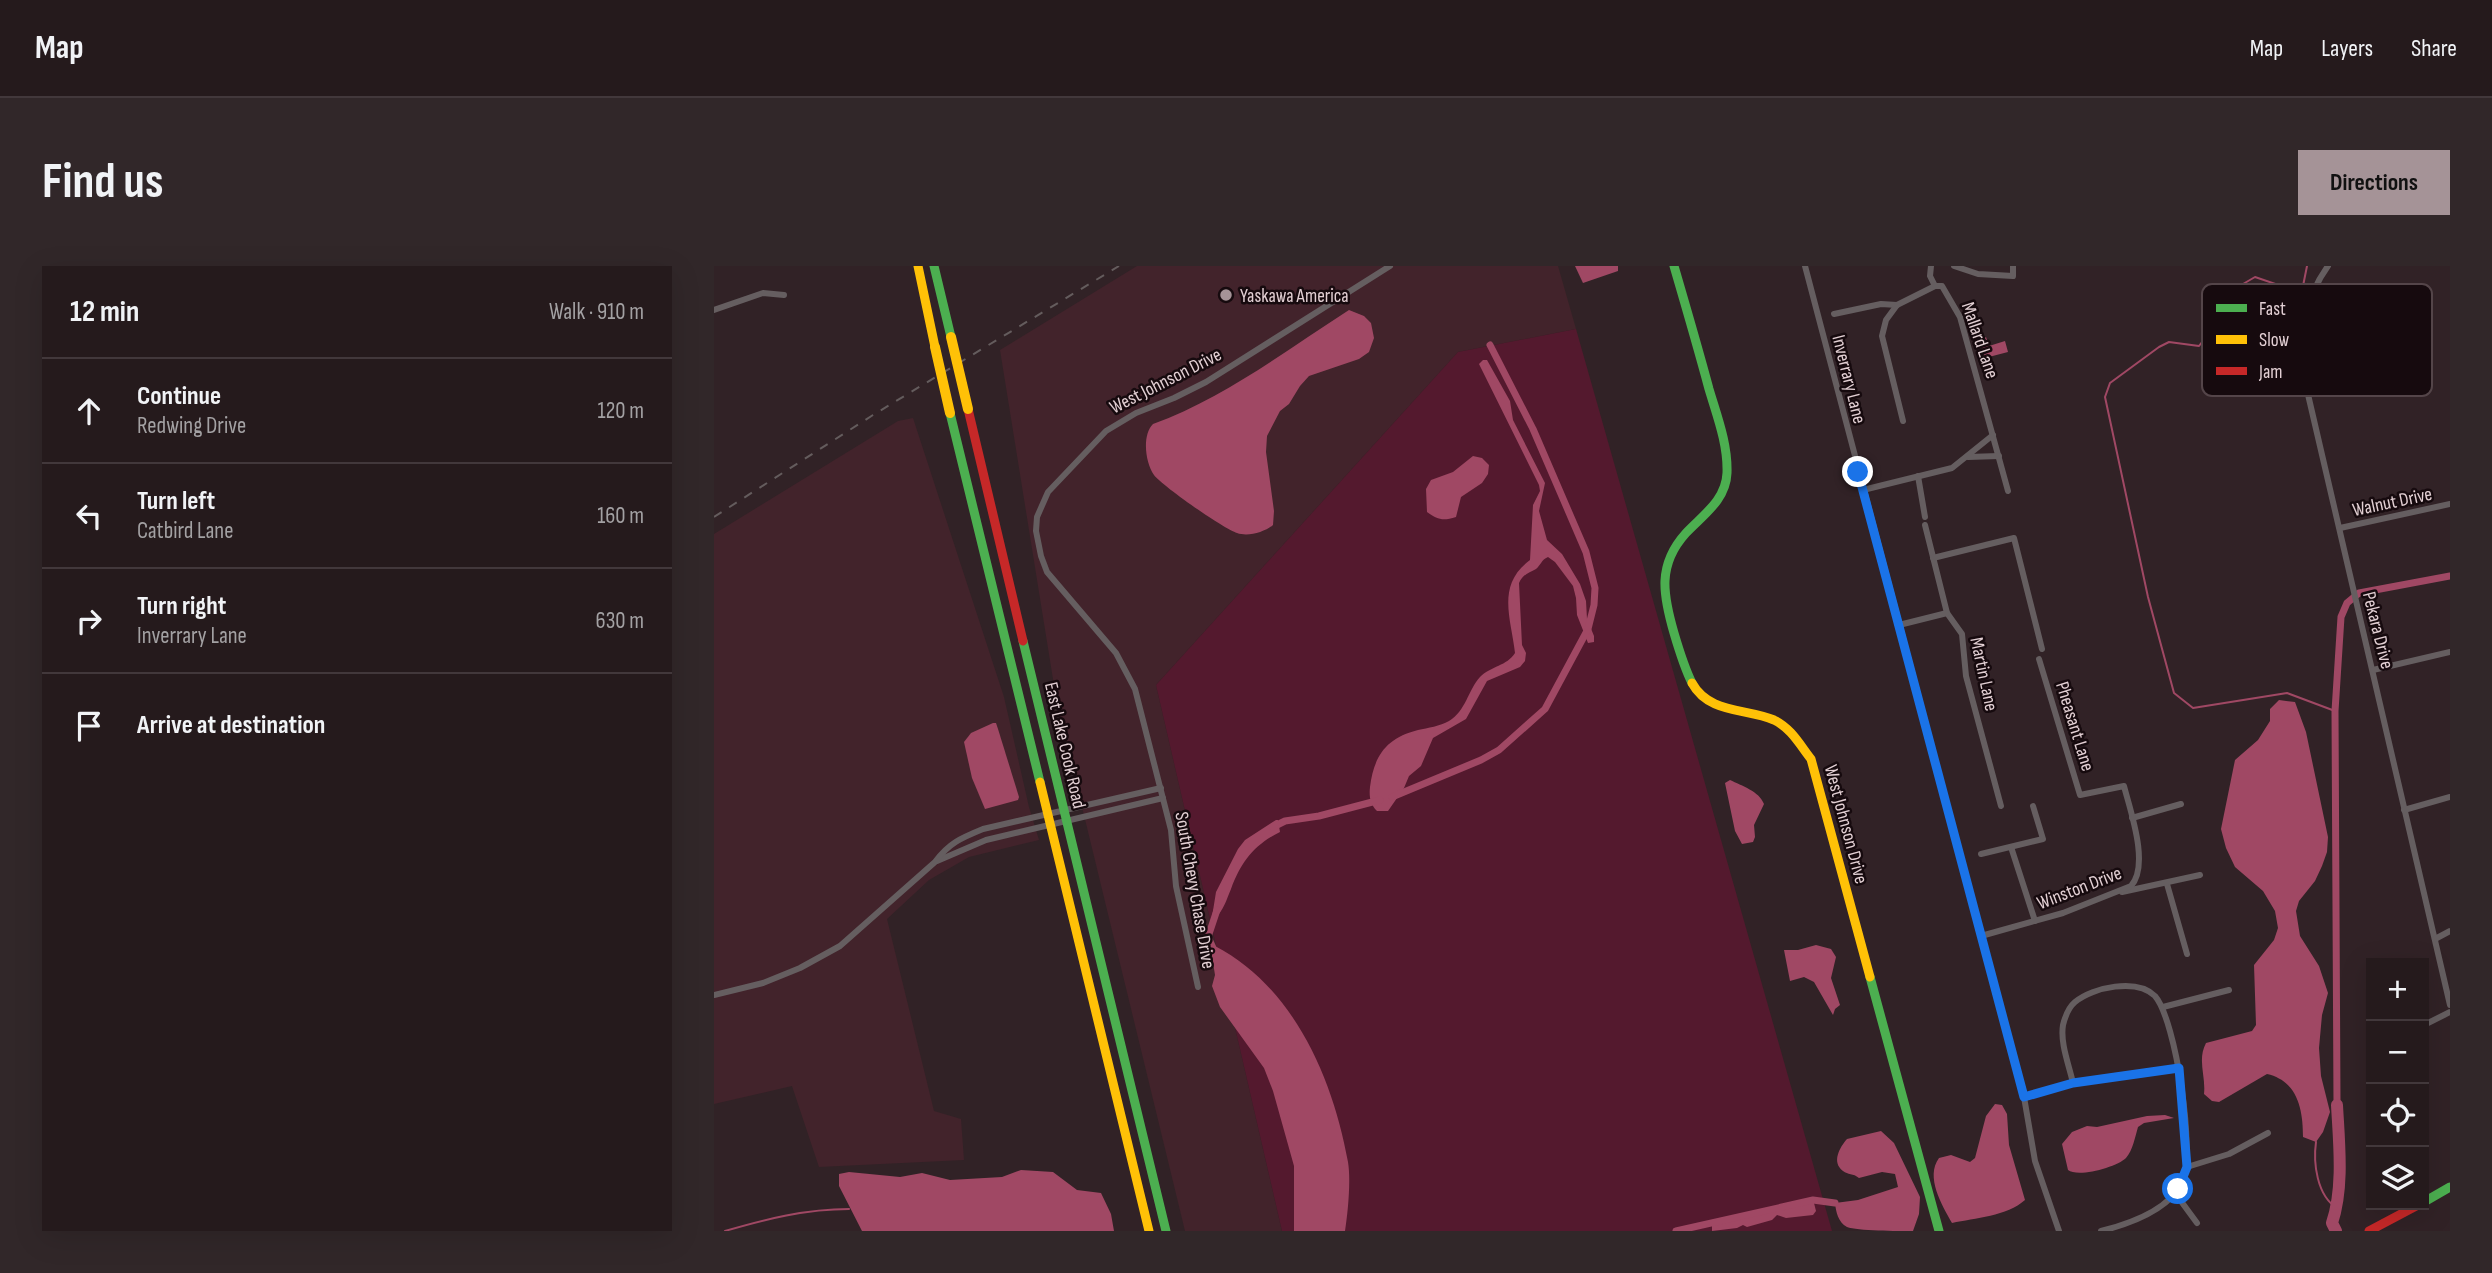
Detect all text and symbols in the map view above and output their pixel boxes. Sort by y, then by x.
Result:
text: Map [35,28,84,68]
text: Map [2250,34,2283,63]
text: Layers [2321,34,2373,63]
text: Share [2411,34,2457,63]
button: Directions [2298,150,2450,215]
text: Find us [42,153,164,212]
legend [2202,284,2432,396]
place label: Yaskawa America [1240,285,1348,308]
marker: Yaskawa America [1218,287,1234,303]
text: 12 min [70,294,139,330]
text: Walk · 910 m [549,298,644,326]
text: Fast [2259,298,2286,321]
street label: Mallard Lane [1956,299,2003,382]
text: Slow [2259,329,2289,352]
street label: Inverrary Lane [1826,333,1871,426]
street label: West Johnson Drive [1106,343,1225,419]
text: Jam [2258,361,2282,384]
text: Continue [137,381,221,412]
icon: ahead [70,392,108,430]
text: 120 m [598,397,644,425]
text: Redwing Drive [137,412,246,440]
route end [1842,456,1873,487]
street label: Walnut Drive [2350,483,2434,522]
text: Turn left [137,486,215,517]
icon: left [70,497,108,535]
text: 160 m [597,502,644,530]
text: Catbird Lane [137,517,233,545]
street label: Pekara Drive [2357,589,2398,671]
text: Turn right [137,591,226,622]
icon: right [70,602,108,640]
text: 630 m [596,607,644,635]
text: Inverrary Lane [137,622,247,650]
street label: Martin Lane [1964,635,2003,713]
street label: Pheasant Lane [2050,679,2099,774]
street label: East Lake Cook Road [1039,680,1090,811]
icon: arrive [70,707,108,745]
text: Arrive at destination [137,710,325,741]
street label: West Johnson Drive [1819,762,1872,886]
street label: South Chevy Chase Drive [1169,810,1220,970]
street label: Winston Drive [2034,862,2125,915]
map controls [2366,958,2429,1210]
button: + [2366,958,2429,1021]
button: − [2366,1021,2429,1084]
button: locate [2366,1084,2429,1147]
button: layers [2366,1147,2429,1210]
route start [2162,1173,2193,1204]

